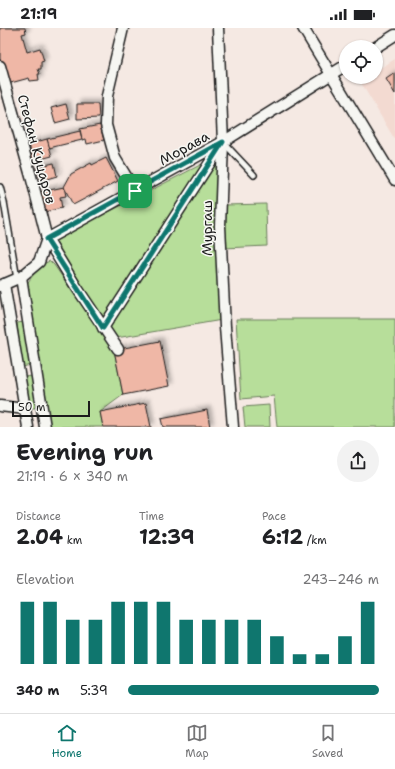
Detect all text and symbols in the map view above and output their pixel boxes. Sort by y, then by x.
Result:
text: 21:19 [20,4,57,24]
map controls [339,40,383,84]
button: locate [339,40,383,84]
street label: Стефан Куцаров [14,92,60,206]
street label: Морава [156,127,213,169]
pin [118,174,152,208]
icon: arrive [124,180,146,202]
street label: Мургаш [198,200,216,256]
scale bar [12,399,90,418]
text: 50 m [18,400,46,415]
text: Evening run [16,438,153,467]
button: share [337,440,379,482]
text: 21:19 · 6 × 340 m [16,468,128,485]
text: Distance [16,509,61,524]
text: Time [139,509,164,524]
text: Pace [262,509,286,524]
text: 2.04 [16,524,63,550]
text: 12:39 [139,524,195,550]
text: 6:12 [262,524,303,550]
text: km [63,533,82,548]
text: /km [303,533,327,548]
text: Elevation [16,571,74,588]
text: 243–246 m [302,571,379,588]
text: 340 m [16,682,59,699]
text: 5:39 [80,682,108,699]
tab: Home [52,722,82,761]
tab: Map [185,722,209,761]
tab: Saved [312,722,343,761]

